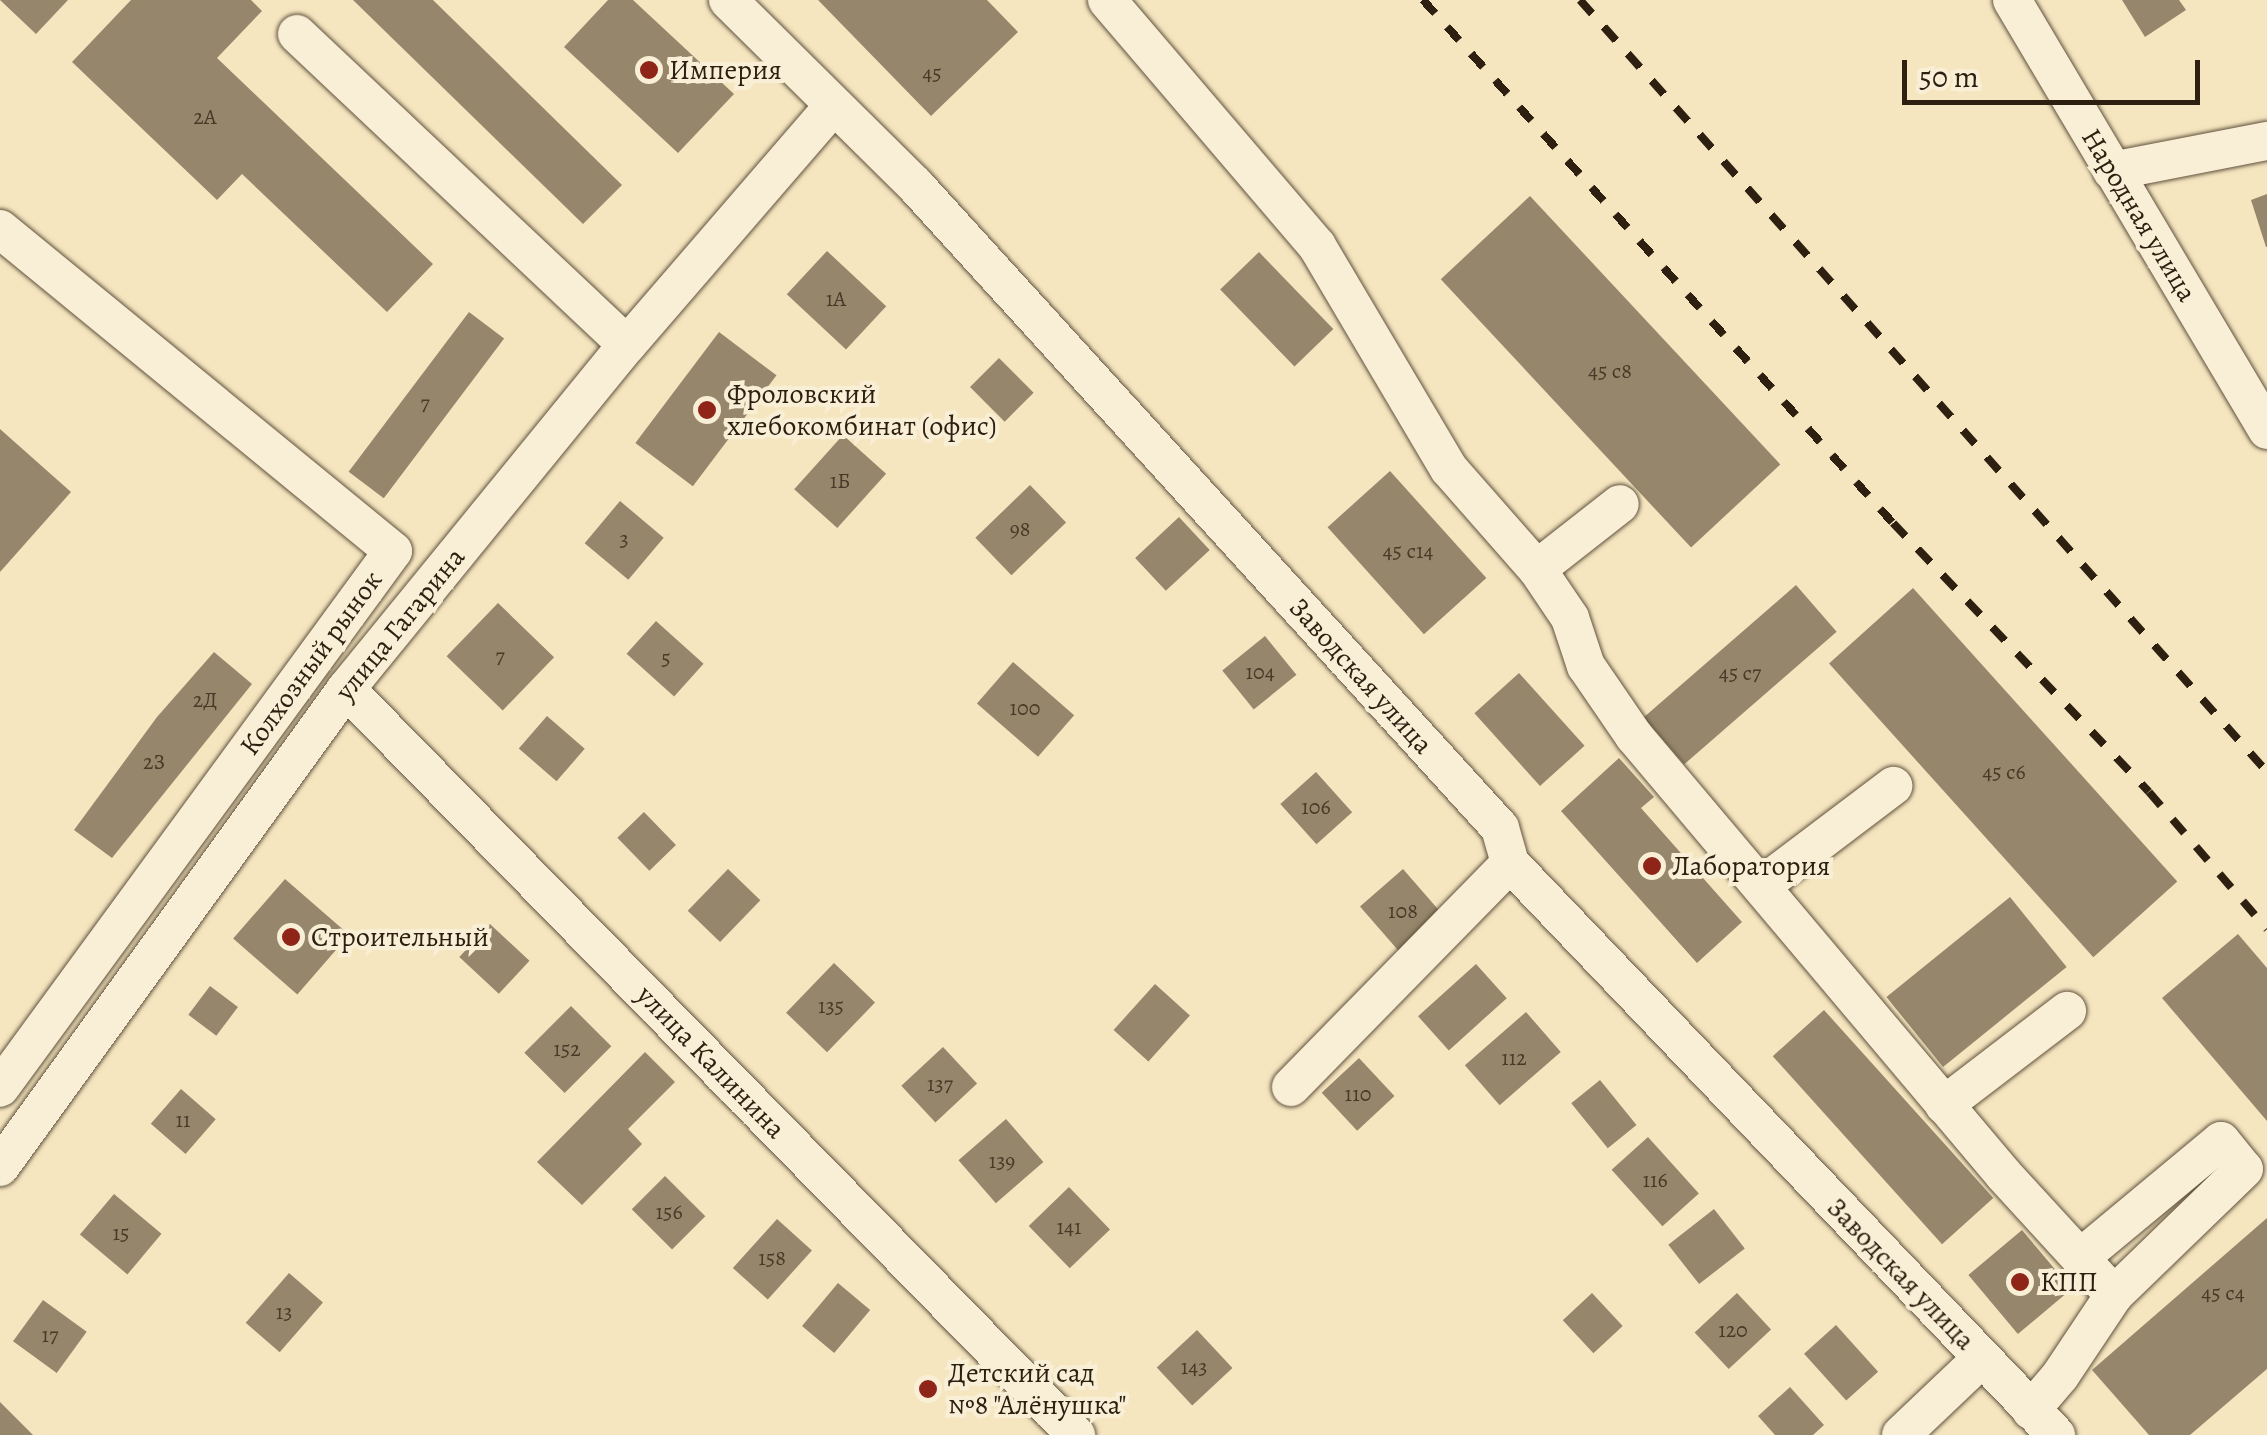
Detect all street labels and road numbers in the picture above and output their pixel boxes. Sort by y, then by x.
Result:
street label: Народная улица [2074,122,2204,308]
street label: улица Гагарина [328,541,472,707]
street label: Колхозный рынок [233,564,389,762]
street label: Заводская улица [1282,591,1440,761]
street label: улица Калинина [630,978,792,1146]
street label: Заводская улица [1820,1191,1982,1357]

